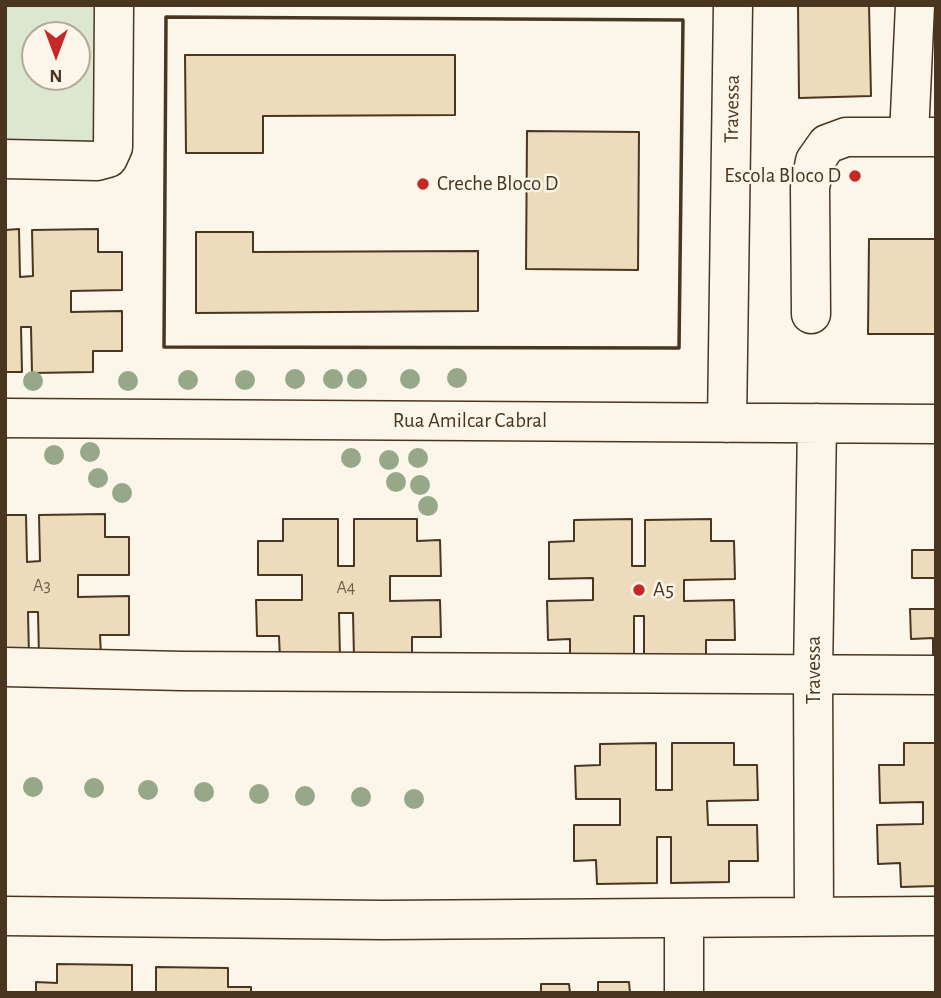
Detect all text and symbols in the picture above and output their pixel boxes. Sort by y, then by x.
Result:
north arrow [21,21,91,91]
text: N [49,66,63,85]
street label: Travessa [719,75,745,143]
place label: Escola Bloco D [724,163,841,189]
marker: Escola Bloco D [847,168,863,184]
place label: Creche Bloco D [437,171,558,197]
marker: Creche Bloco D [415,176,431,192]
street label: Rua Amilcar Cabral [393,408,547,434]
house number: A3 [33,575,51,597]
house number: A4 [336,577,356,599]
place label: A5 [653,577,674,603]
marker: A5 [631,582,647,598]
street label: Travessa [801,636,827,704]

